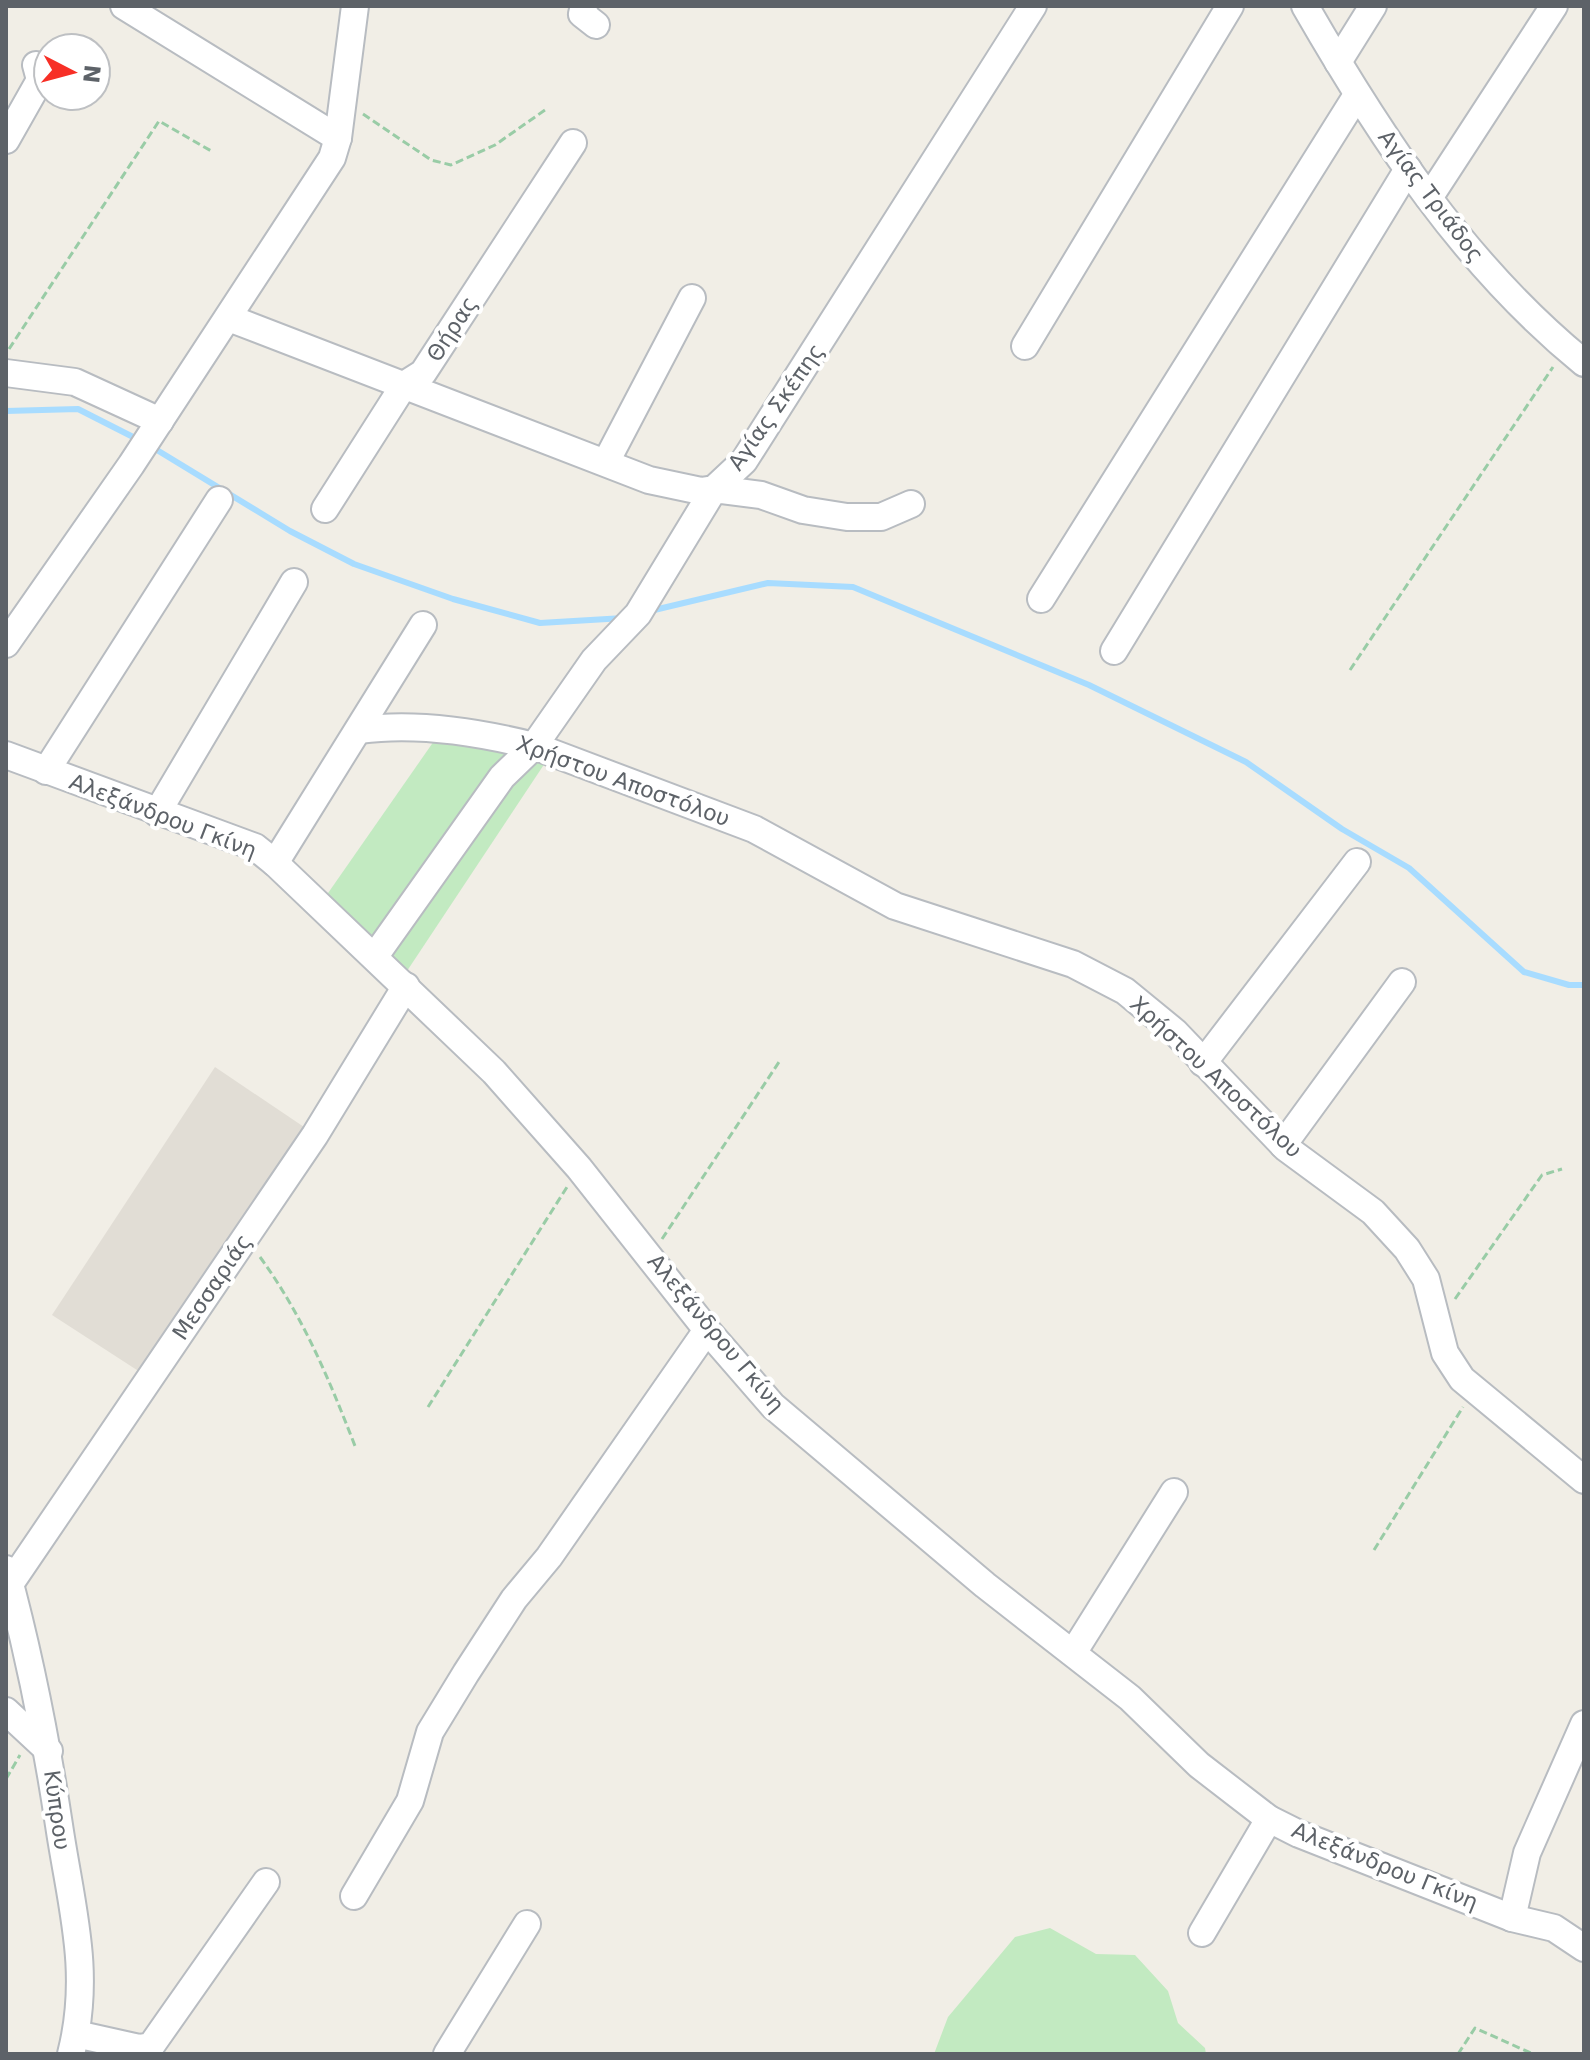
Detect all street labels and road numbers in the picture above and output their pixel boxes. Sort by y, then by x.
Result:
street label: Αγίας Τριάδος [1373,125,1489,267]
street label: Θήρας [422,292,482,366]
street label: Αγίας Σκέπης [723,339,829,475]
street label: Χρήστου Αποστόλου [513,731,733,831]
street label: Αλεξάνδρου Γκίνη [66,769,260,863]
street label: Χρήστου Αποστόλου [1125,991,1307,1163]
street label: Μεσσαριάς [168,1229,256,1345]
street label: Αλεξάνδρου Γκίνη [643,1249,789,1417]
street label: Κύπρου [39,1768,75,1852]
street label: Αλεξάνδρου Γκίνη [1288,1817,1482,1915]

